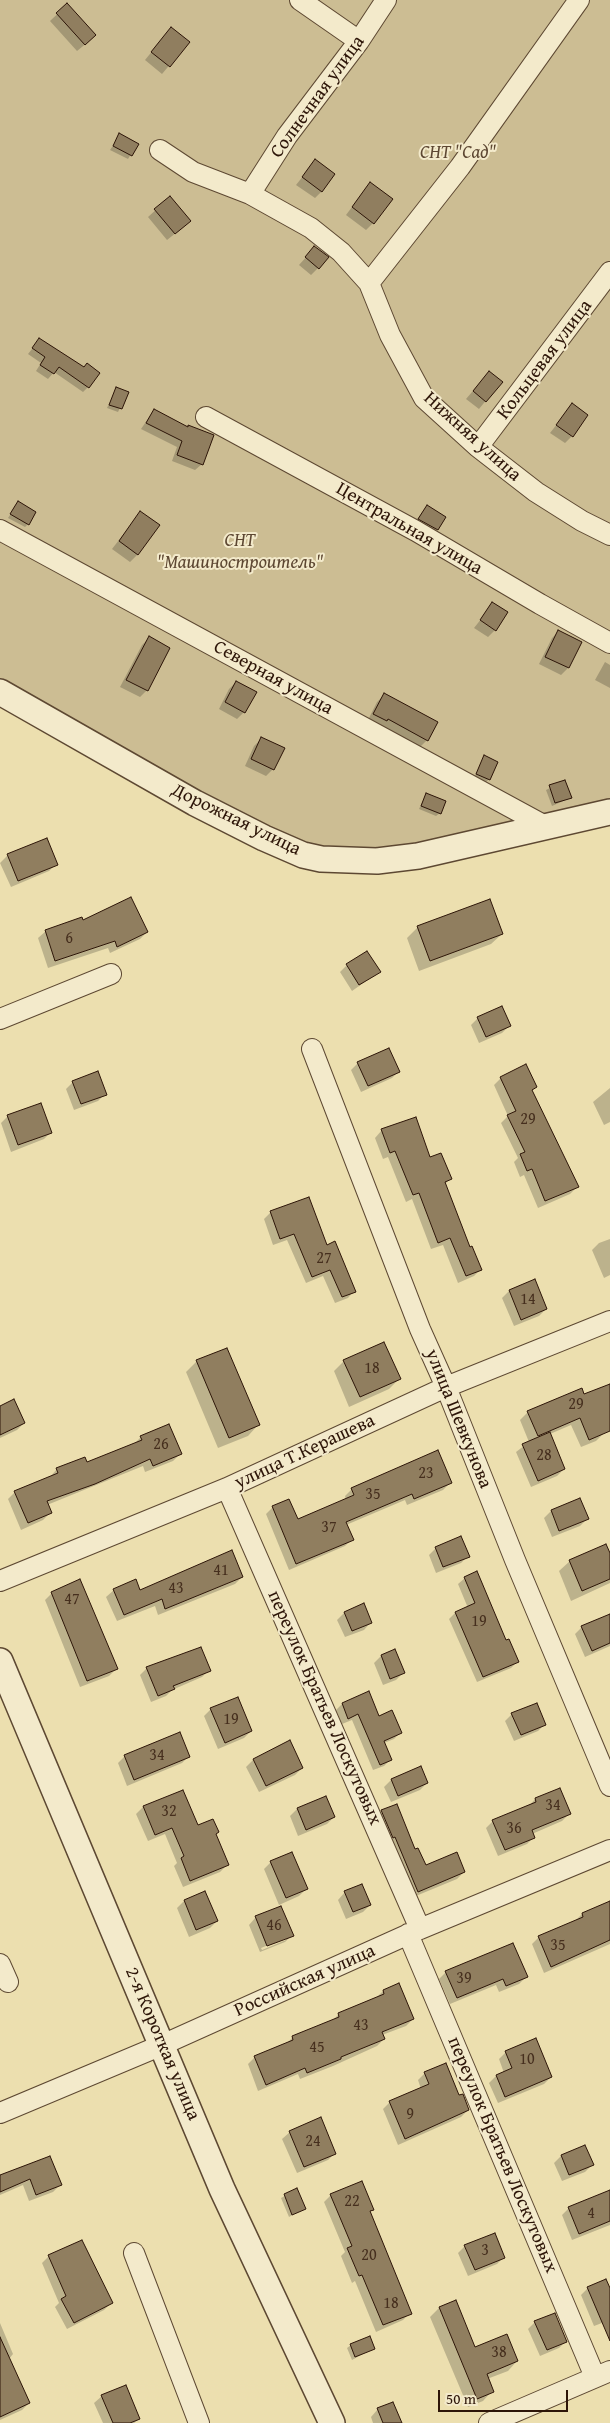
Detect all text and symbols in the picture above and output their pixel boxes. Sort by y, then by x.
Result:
street label: Солнечная улица [266,31,370,163]
park label: СНТ "Сад" [420,142,496,164]
street label: Кольцевая улица [493,296,597,424]
street label: Нижняя улица [418,387,526,487]
street label: Центральная улица [332,478,486,580]
park label: СНТ "Машиностроитель" [157,530,323,574]
street label: Северная улица [209,636,337,720]
street label: Дорожная улица [168,779,304,861]
house number: 6 [65,929,73,949]
house number: 29 [520,1110,536,1130]
house number: 27 [316,1249,332,1269]
house number: 14 [520,1290,536,1310]
street label: улица Шевкунова [420,1346,496,1492]
house number: 18 [364,1359,380,1379]
house number: 29 [568,1395,584,1415]
street label: улица Т.Керашева [231,1410,379,1494]
house number: 26 [153,1435,169,1455]
house number: 28 [536,1446,552,1466]
house number: 23 [418,1464,434,1484]
house number: 35 [365,1485,381,1505]
house number: 37 [321,1518,337,1538]
house number: 41 [213,1561,229,1581]
house number: 43 [168,1579,184,1599]
street label: переулок Братьев Лоскутовых [262,1587,386,1829]
house number: 47 [64,1590,80,1610]
house number: 19 [471,1612,487,1632]
house number: 19 [223,1710,239,1730]
house number: 34 [149,1746,165,1766]
house number: 34 [545,1796,561,1816]
house number: 32 [161,1802,177,1822]
house number: 36 [506,1819,522,1839]
house number: 46 [266,1916,282,1936]
house number: 35 [550,1936,566,1956]
street label: Российская улица [231,1940,379,2022]
street label: 2-я Короткая улица [119,1964,205,2124]
house number: 39 [456,1969,472,1989]
house number: 43 [353,2016,369,2036]
street label: переулок Братьев Лоскутовых [442,2034,562,2276]
house number: 45 [309,2038,325,2058]
house number: 10 [519,2050,535,2070]
house number: 9 [406,2105,414,2125]
house number: 24 [305,2132,321,2152]
house number: 22 [344,2192,360,2212]
house number: 4 [587,2204,595,2224]
house number: 3 [481,2241,489,2261]
house number: 20 [361,2246,377,2266]
house number: 18 [383,2294,399,2314]
house number: 38 [491,2343,507,2363]
scale bar [440,2380,570,2412]
text: 50 m [446,2388,476,2409]

